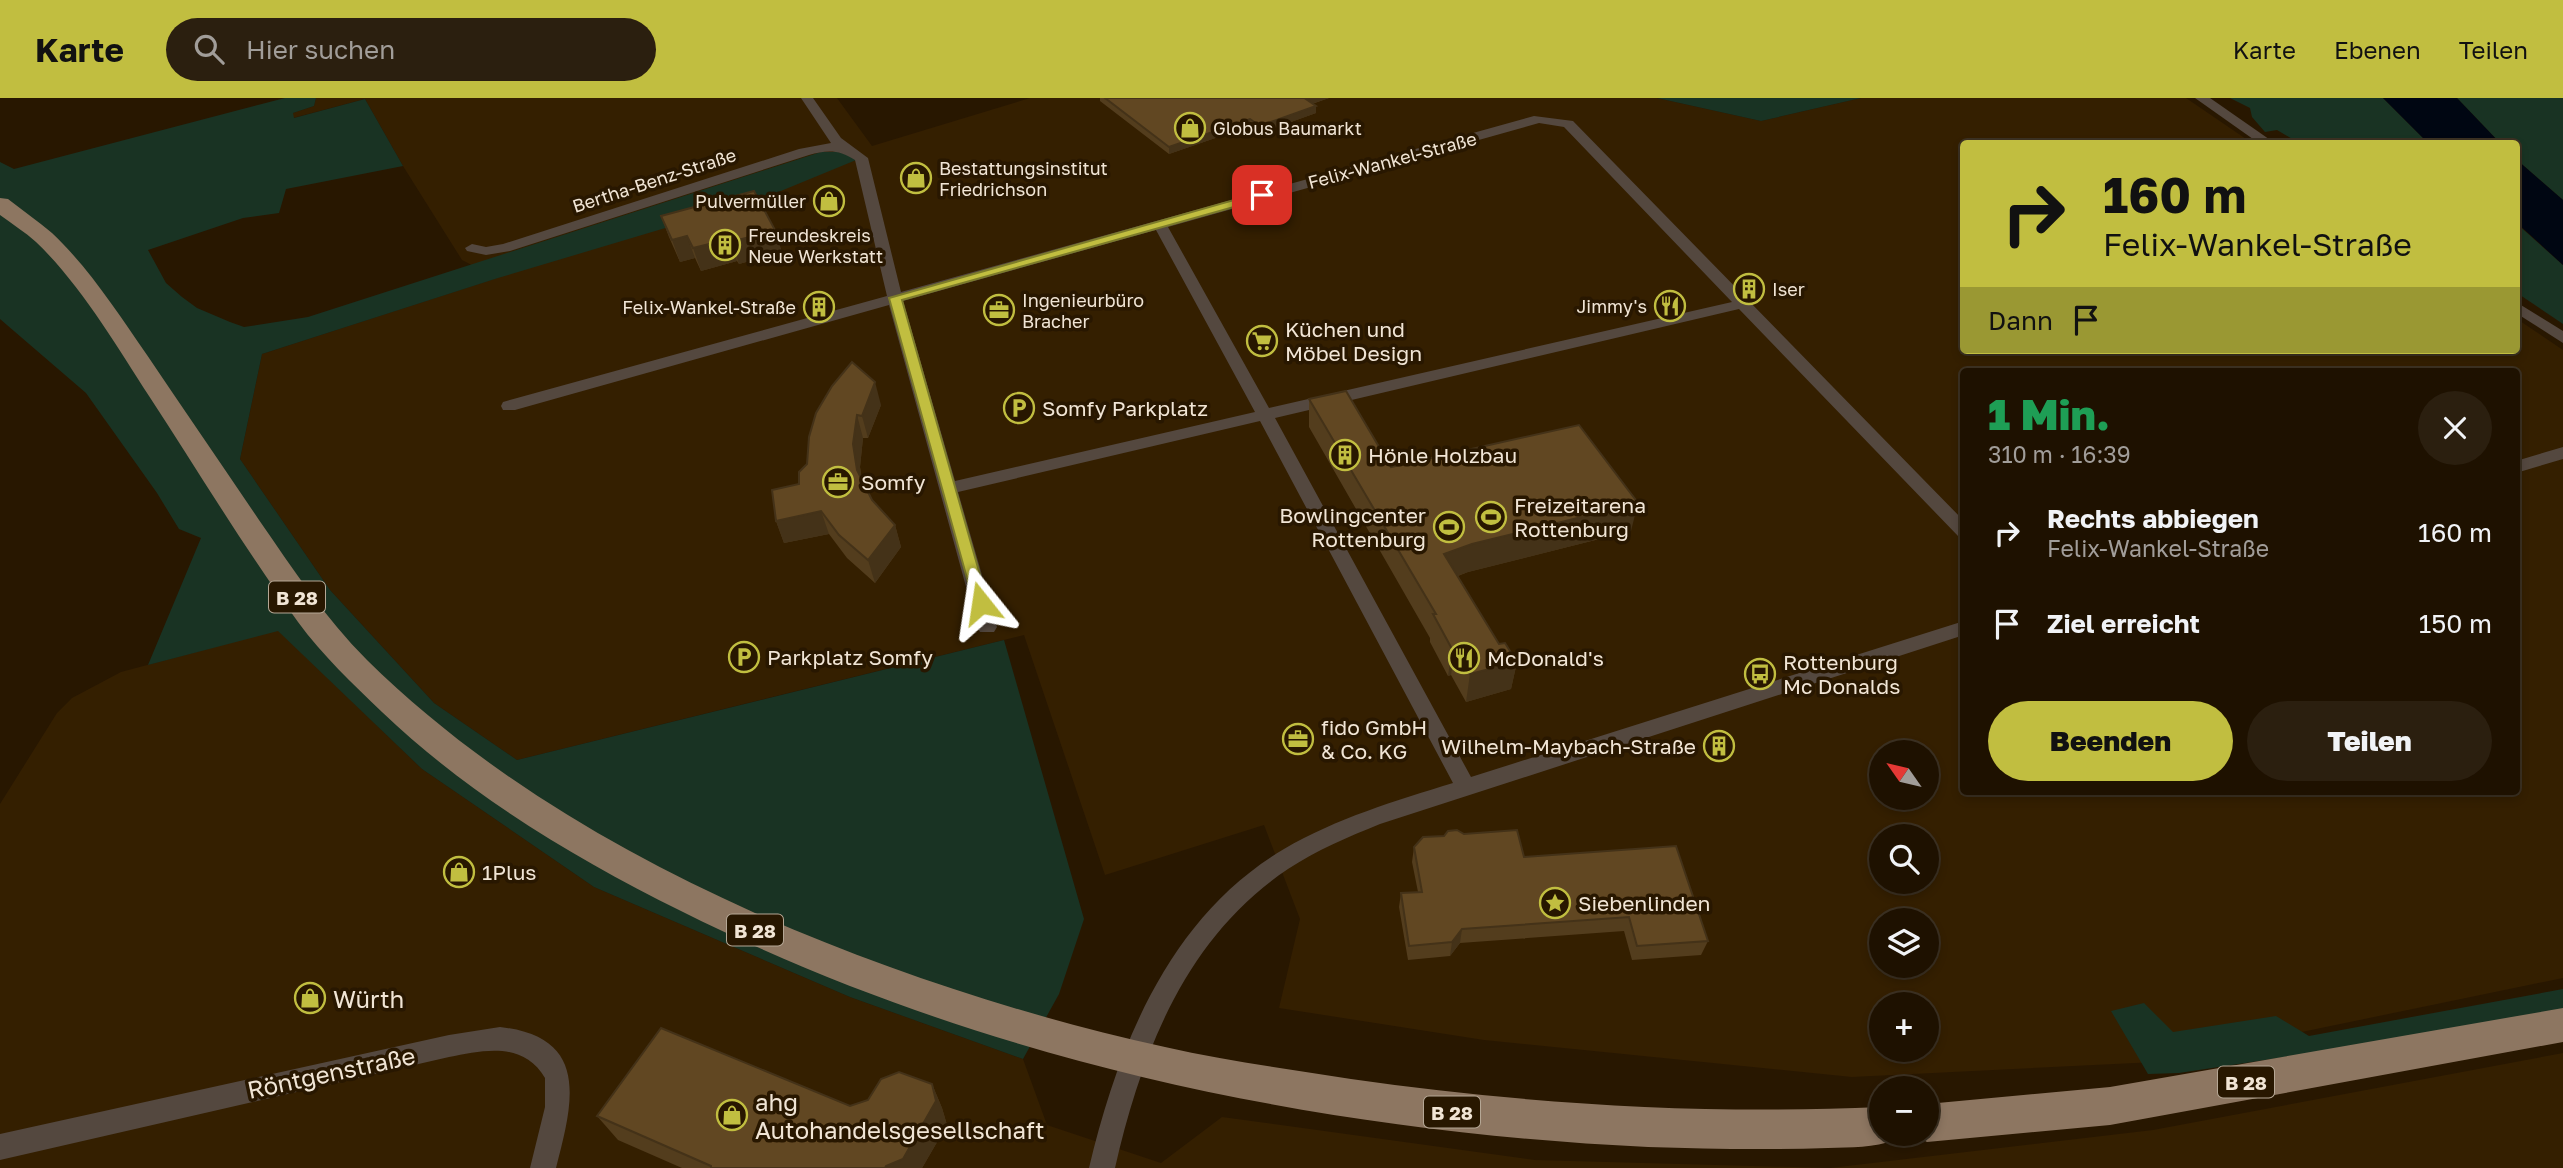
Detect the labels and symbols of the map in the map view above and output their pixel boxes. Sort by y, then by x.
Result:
shop icon: Globus Baumarkt [1173,111,1207,145]
place label: Globus Baumarkt [1213,117,1362,139]
street label: Felix-Wankel-Straße [1305,127,1479,193]
street label: Bertha-Benz-Straße [569,143,739,217]
place label: Bestattungsinstitut Friedrichson [939,157,1108,200]
shop icon: Bestattungsinstitut Friedrichson [899,161,933,195]
pin [1232,165,1292,225]
shop icon: Pulvermüller [812,184,846,218]
place label: Pulvermüller [695,190,806,212]
place label: Freundeskreis Neue Werkstatt [748,224,883,267]
building icon: Freundeskreis Neue Werkstatt [708,228,742,262]
building icon: Iser [1732,272,1766,306]
place label: Iser [1772,278,1805,300]
place label: Ingenieurbüro Bracher [1022,289,1144,332]
restaurant icon: Jimmy's [1653,289,1687,323]
building icon: Felix-Wankel-Straße [802,290,836,324]
office icon: Ingenieurbüro Bracher [982,293,1016,327]
place label: Jimmy's [1576,295,1647,317]
place label: Felix-Wankel-Straße [622,296,796,318]
place label: Küchen und Möbel Design [1285,316,1422,366]
supermarket icon: Küchen und Möbel Design [1245,324,1279,358]
parking icon: Somfy Parkplatz [1002,391,1036,425]
place label: Somfy Parkplatz [1042,395,1208,421]
building icon: Hönle Holzbau [1328,438,1362,472]
place label: Hönle Holzbau [1368,442,1517,468]
office icon: Somfy [821,465,855,499]
place label: Somfy [861,469,926,495]
place label: Freizeitarena Rottenburg [1514,492,1646,542]
sports icon: Freizeitarena Rottenburg [1474,500,1508,534]
place label: Bowlingcenter Rottenburg [1279,502,1426,552]
sports icon: Bowlingcenter Rottenburg [1432,510,1466,544]
position arrow [944,566,1018,640]
road number: B 28 [269,582,325,612]
parking icon: Parkplatz Somfy [727,640,761,674]
restaurant icon: McDonald's [1447,641,1481,675]
place label: Parkplatz Somfy [767,644,933,670]
place label: McDonald's [1487,645,1604,671]
place label: Rottenburg Mc Donalds [1783,649,1900,699]
bus stop icon: Rottenburg Mc Donalds [1743,657,1777,691]
place label: fido GmbH & Co. KG [1321,714,1427,764]
office icon: fido GmbH & Co. KG [1281,722,1315,756]
building icon: Wilhelm-Maybach-Straße [1702,729,1736,763]
place label: Wilhelm-Maybach-Straße [1441,733,1696,759]
north arrow [1869,740,1939,810]
shop icon: 1Plus [442,855,476,889]
place label: 1Plus [482,859,537,885]
place icon: Siebenlinden [1538,886,1572,920]
place label: Siebenlinden [1578,890,1711,916]
road number: B 28 [727,915,783,946]
shop icon: Würth [293,981,327,1015]
place label: Würth [333,984,404,1013]
street label: Röntgenstraße [244,1040,418,1104]
road number: B 28 [2218,1066,2274,1098]
place label: ahg Autohandelsgesellschaft [755,1087,1045,1144]
road number: B 28 [1424,1096,1480,1128]
shop icon: ahg Autohandelsgesellschaft [715,1098,749,1132]

